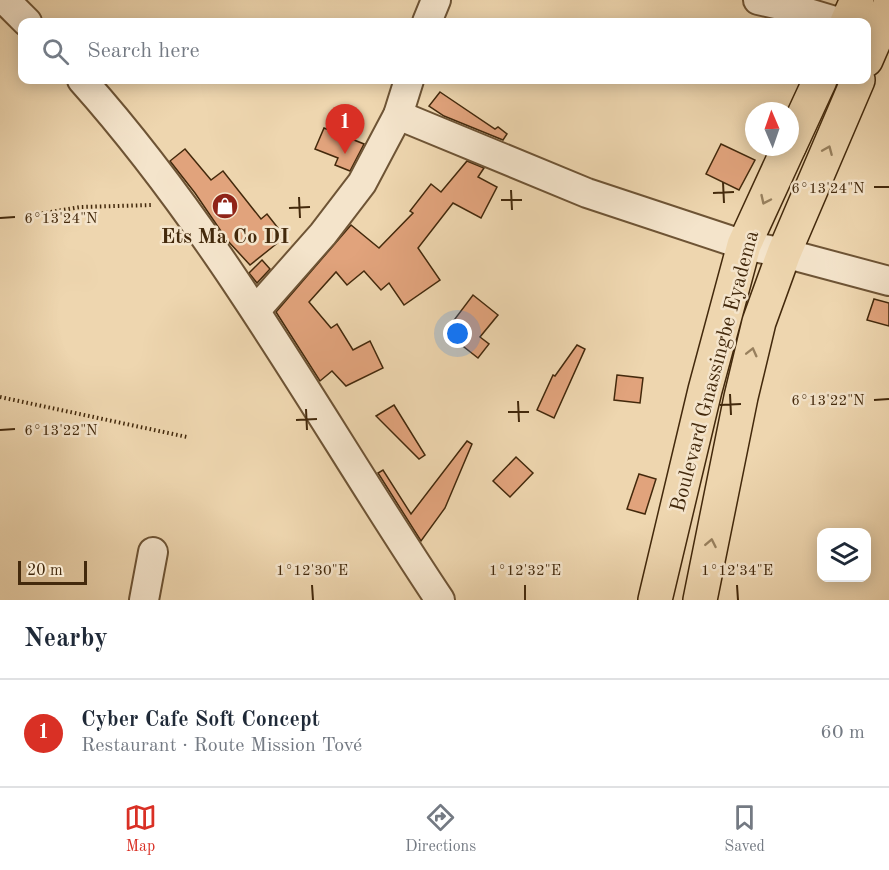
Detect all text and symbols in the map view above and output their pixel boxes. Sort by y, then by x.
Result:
search box [18,18,871,84]
icon: search [39,35,72,68]
text: Search here [87,40,200,62]
north arrow [745,102,799,156]
pin: 1 [326,104,364,154]
one-way arrow [821,145,833,156]
text: 6°13'24"N [791,182,865,197]
shop icon: Ets Ma Co DI [210,191,240,221]
one-way arrow [760,194,772,205]
text: 6°13'24"N [24,212,98,227]
place label: Ets Ma Co DI [161,227,289,248]
street label: Boulevard Gnassingbe Eyadema [668,228,763,514]
your location [443,319,472,348]
one-way arrow [745,347,758,357]
text: 6°13'22"N [791,394,865,409]
text: 6°13'22"N [24,424,98,439]
map controls [817,528,871,582]
button: layers [817,528,871,582]
one-way arrow [704,538,717,548]
scale bar [18,558,87,586]
text: 20 m [27,563,63,579]
text: 1°12'30"E [276,564,348,579]
text: 1°12'32"E [489,564,561,579]
text: 1°12'34"E [701,564,773,579]
text: Nearby [24,626,108,652]
text: Cyber Cafe Soft Concept [81,709,320,731]
text: 1 [38,723,49,743]
text: 60 m [820,723,865,743]
text: Restaurant · Route Mission Tové [81,736,362,756]
tab: Map [124,801,157,857]
tab: Directions [405,801,476,857]
tab: Saved [724,801,765,857]

